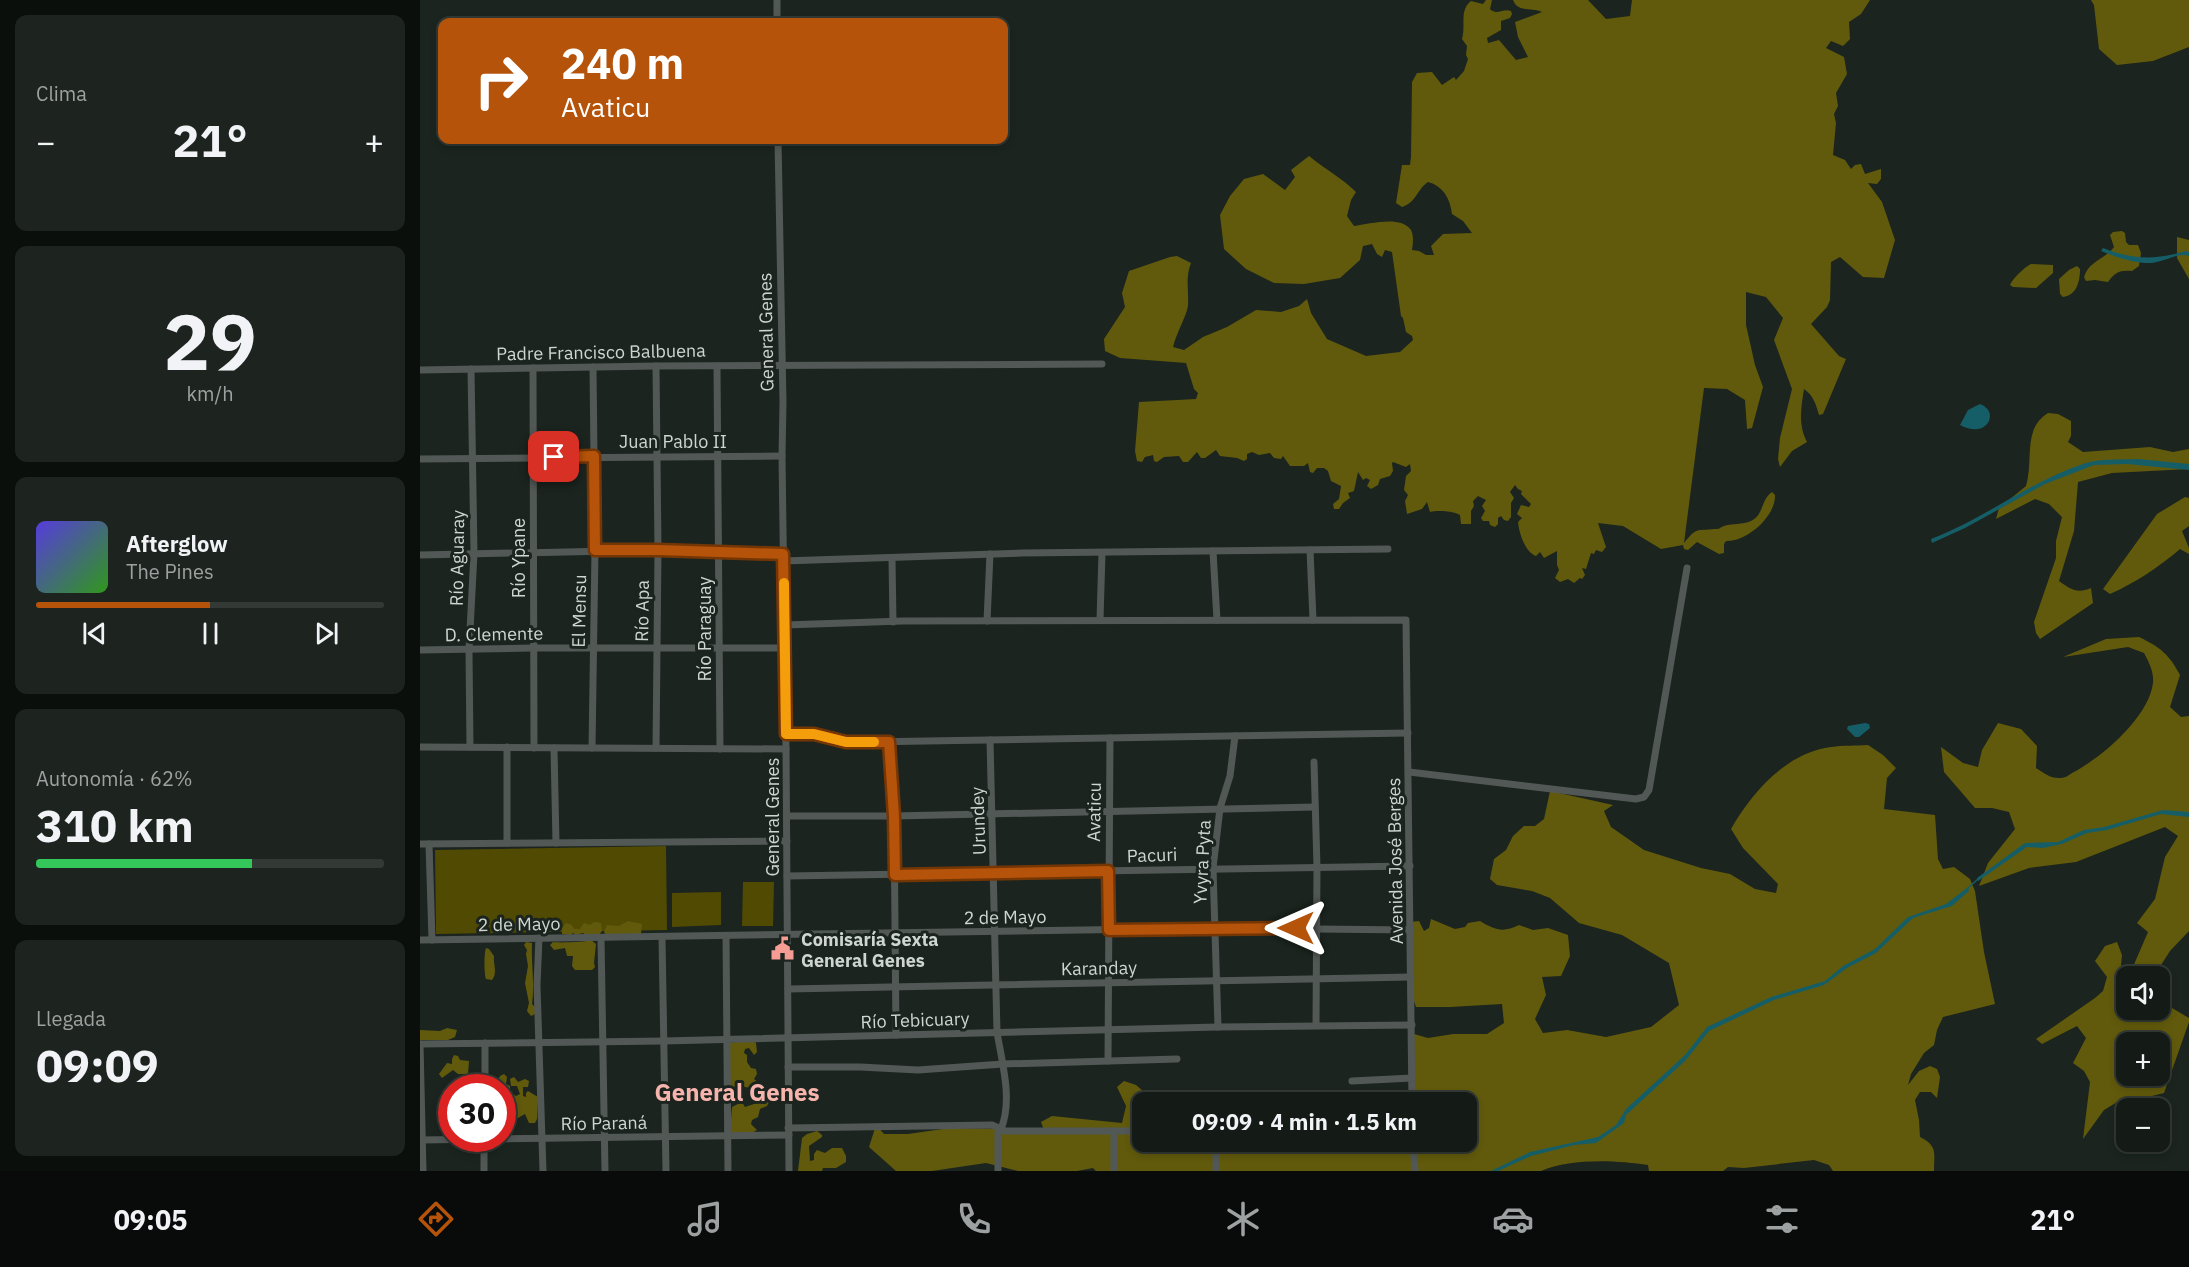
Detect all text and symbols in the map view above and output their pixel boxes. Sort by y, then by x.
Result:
text: 240 m [561,36,684,91]
icon: right [462,42,540,120]
text: Clima [36,80,87,107]
text: Avaticu [561,89,650,124]
text: 21° [172,111,248,169]
text: − [36,120,56,163]
text: + [364,120,384,163]
street label: General Genes [753,272,779,392]
text: 29 [163,290,257,391]
street label: Padre Francisco Balbuena [496,339,706,365]
text: km/h [186,380,234,407]
street label: Juan Pablo II [619,430,727,453]
pin [528,431,579,482]
icon: arrive [537,440,570,473]
street label: Río Aguaray [445,510,469,606]
street label: Río Ypane [507,518,530,598]
text: Afterglow [126,529,228,558]
text: The Pines [126,558,214,585]
street label: El Mensu [567,574,591,648]
street label: Río Paraguay [693,576,716,682]
street label: Río Apa [630,579,654,642]
icon: previous [78,617,111,650]
icon: pause [194,617,227,650]
icon: next [310,617,343,650]
street label: D. Clemente [445,622,544,646]
street label: General Genes [761,757,784,877]
text: Autonomía · 62% [36,765,193,792]
street label: Avenida José Berges [1382,777,1408,945]
street label: Avaticu [1082,782,1106,842]
street label: Urundey [965,786,991,856]
text: 310 km [36,796,194,854]
street label: Yvyra Pyta [1188,819,1216,905]
street label: Pacuri [1126,843,1178,867]
position arrow [1264,896,1328,960]
street label: 2 de Mayo [963,905,1047,929]
street label: 2 de Mayo [477,912,561,936]
place label: Comisaría Sexta General Genes [801,928,939,972]
public building icon: Comisaría Sexta General Genes [770,936,796,962]
street label: Karanday [1061,956,1137,980]
map controls [2116,966,2170,1152]
button: sound [2116,966,2170,1020]
text: Llegada [36,1005,106,1032]
street label: Río Tebicuary [860,1007,970,1033]
button: + [2116,1032,2170,1086]
text: 09:09 [36,1036,159,1094]
speed limit sign: 30 [438,1074,516,1152]
district label: General Genes [654,1076,820,1108]
button: − [2116,1098,2170,1152]
text: 09:09 · 4 min · 1.5 km [1192,1107,1417,1136]
street label: Río Paraná [560,1111,648,1135]
icon: directions [415,1198,457,1240]
icon: music [684,1198,726,1240]
icon: phone [953,1198,995,1240]
icon: climate [1222,1198,1264,1240]
icon: car [1492,1198,1534,1240]
icon: filters [1761,1198,1803,1240]
text: 09:05 [114,1202,187,1237]
text: 21° [2030,1202,2075,1237]

